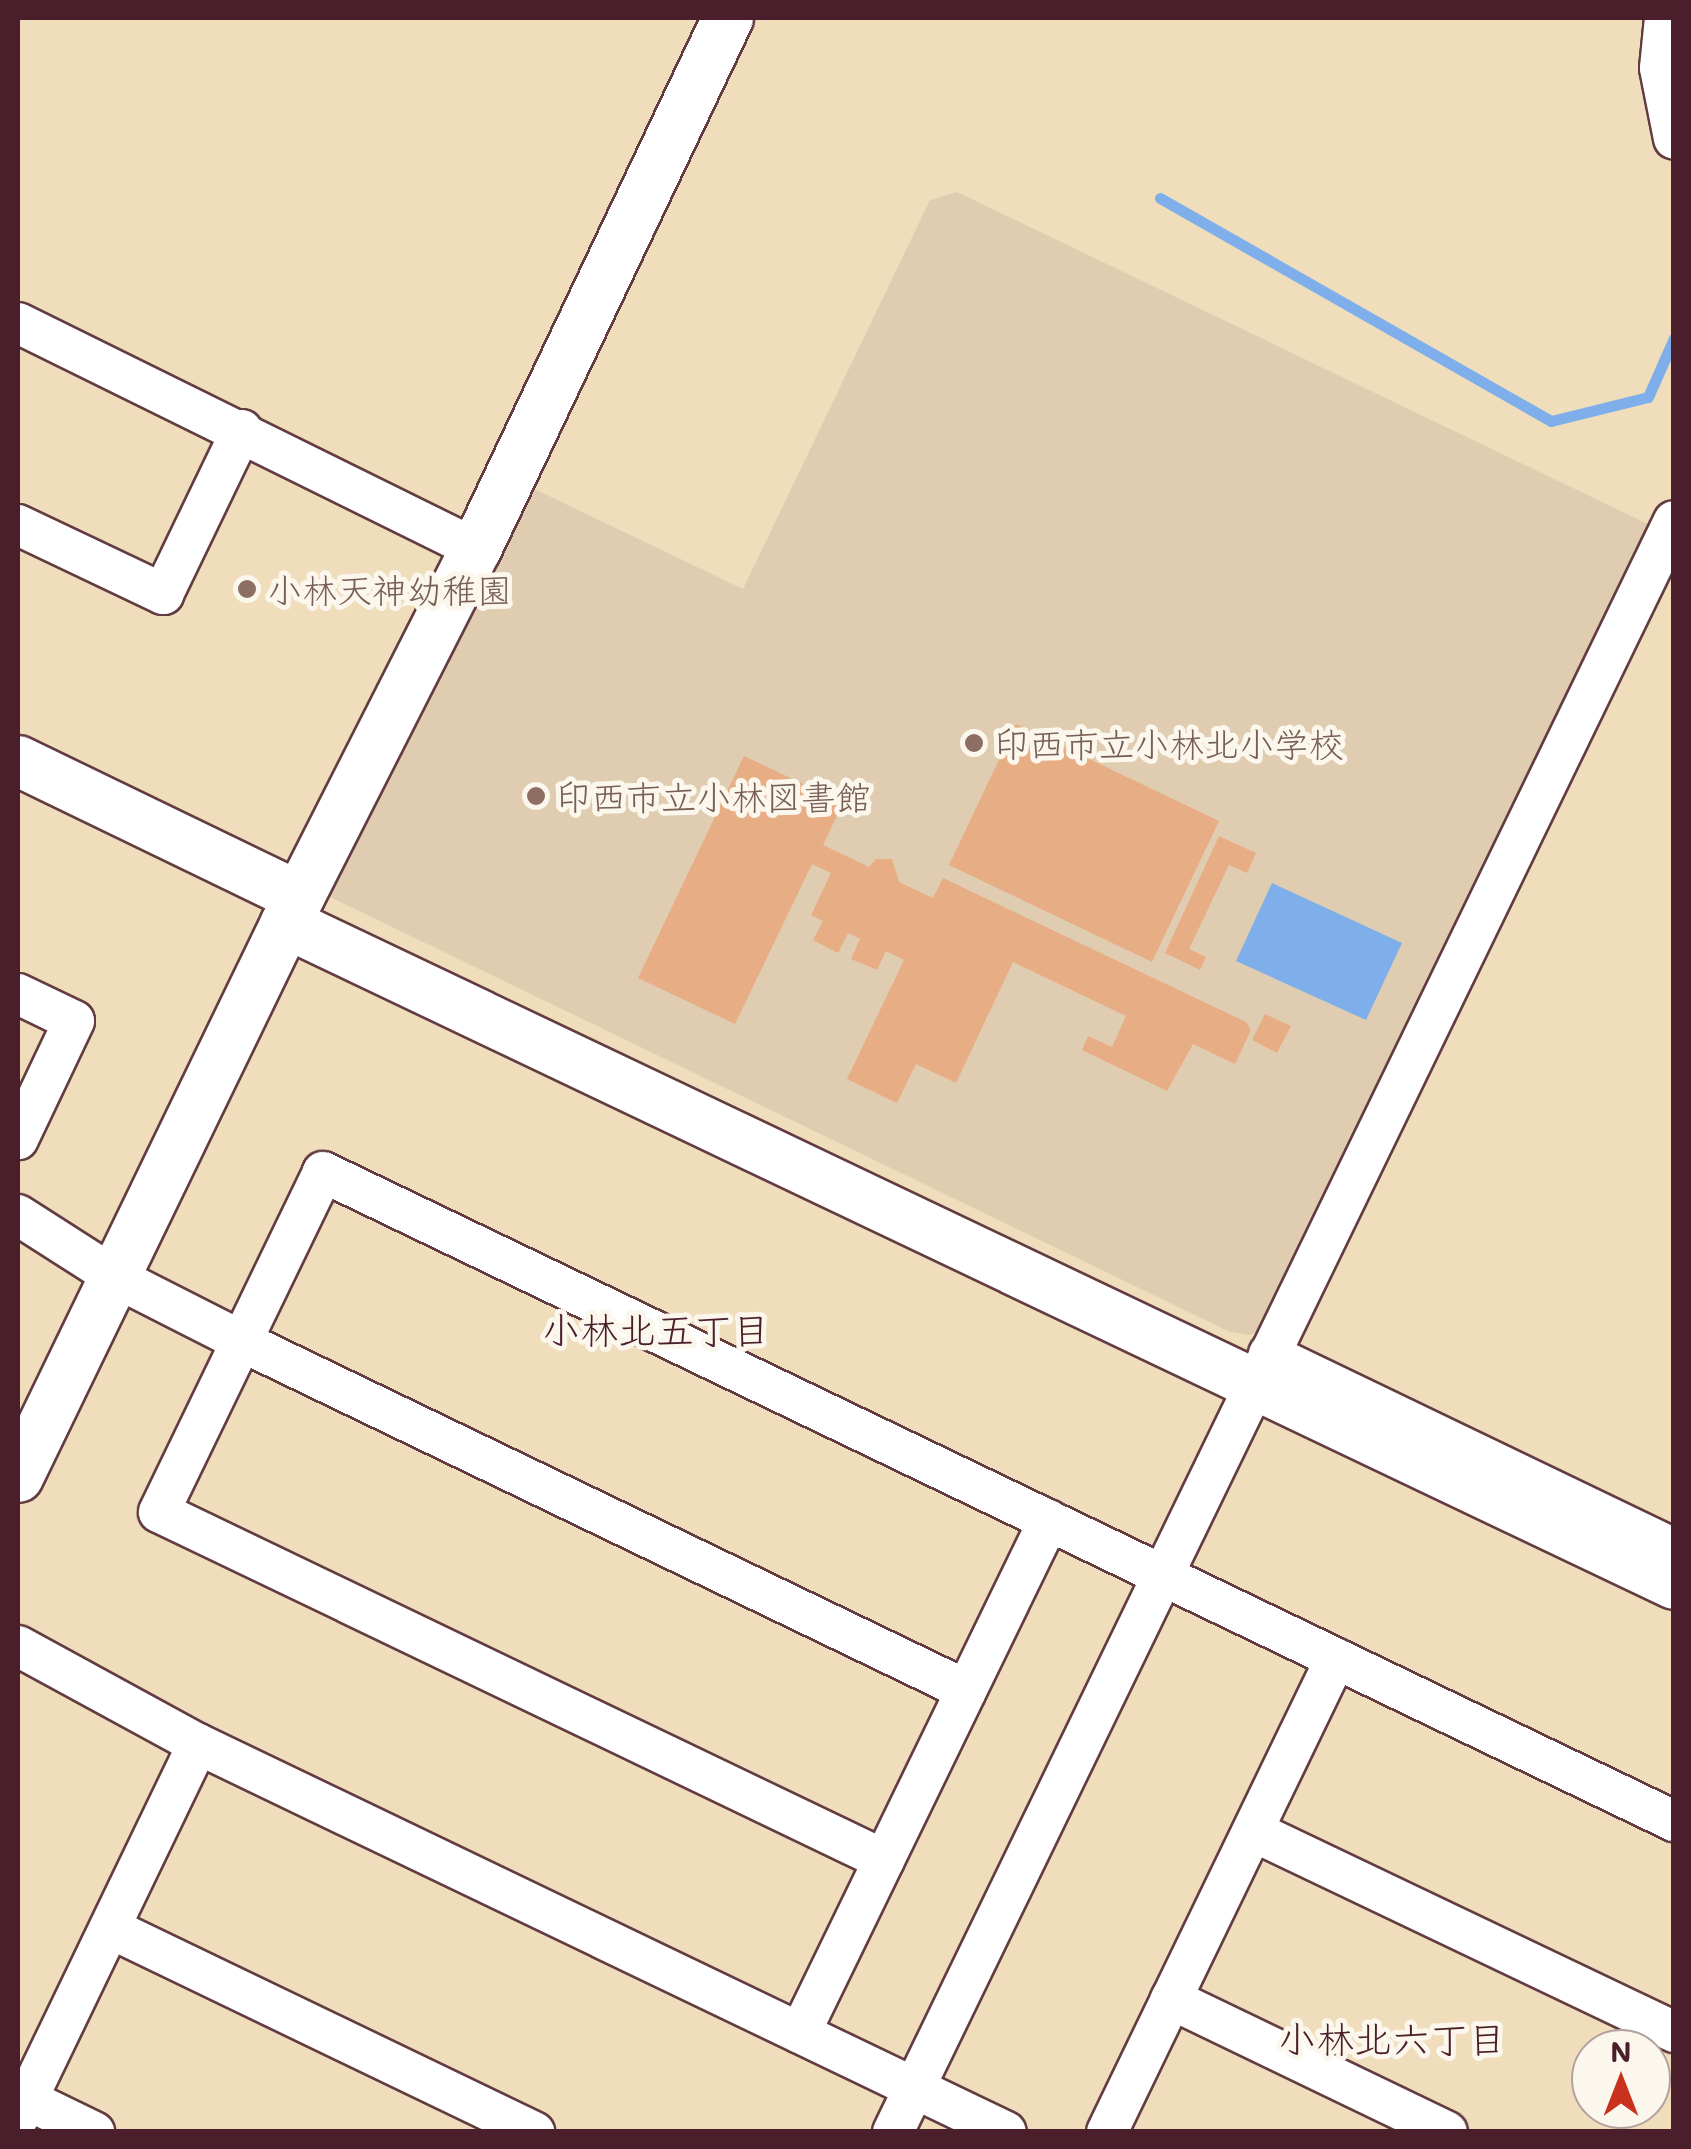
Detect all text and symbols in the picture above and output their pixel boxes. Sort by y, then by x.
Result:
place label: 小林天神幼稚園 [267,568,512,610]
marker: 小林天神幼稚園 [236,578,258,600]
place label: 印西市立小林北小学校 [994,722,1344,764]
marker: 印西市立小林北小学校 [963,732,985,754]
place label: 印西市立小林図書館 [556,775,871,817]
marker: 印西市立小林図書館 [525,785,547,807]
district label: 小林北五丁目 [542,1307,770,1353]
district label: 小林北六丁目 [1278,2016,1506,2062]
north arrow [1571,2029,1671,2129]
text: N [1610,2033,1632,2069]

